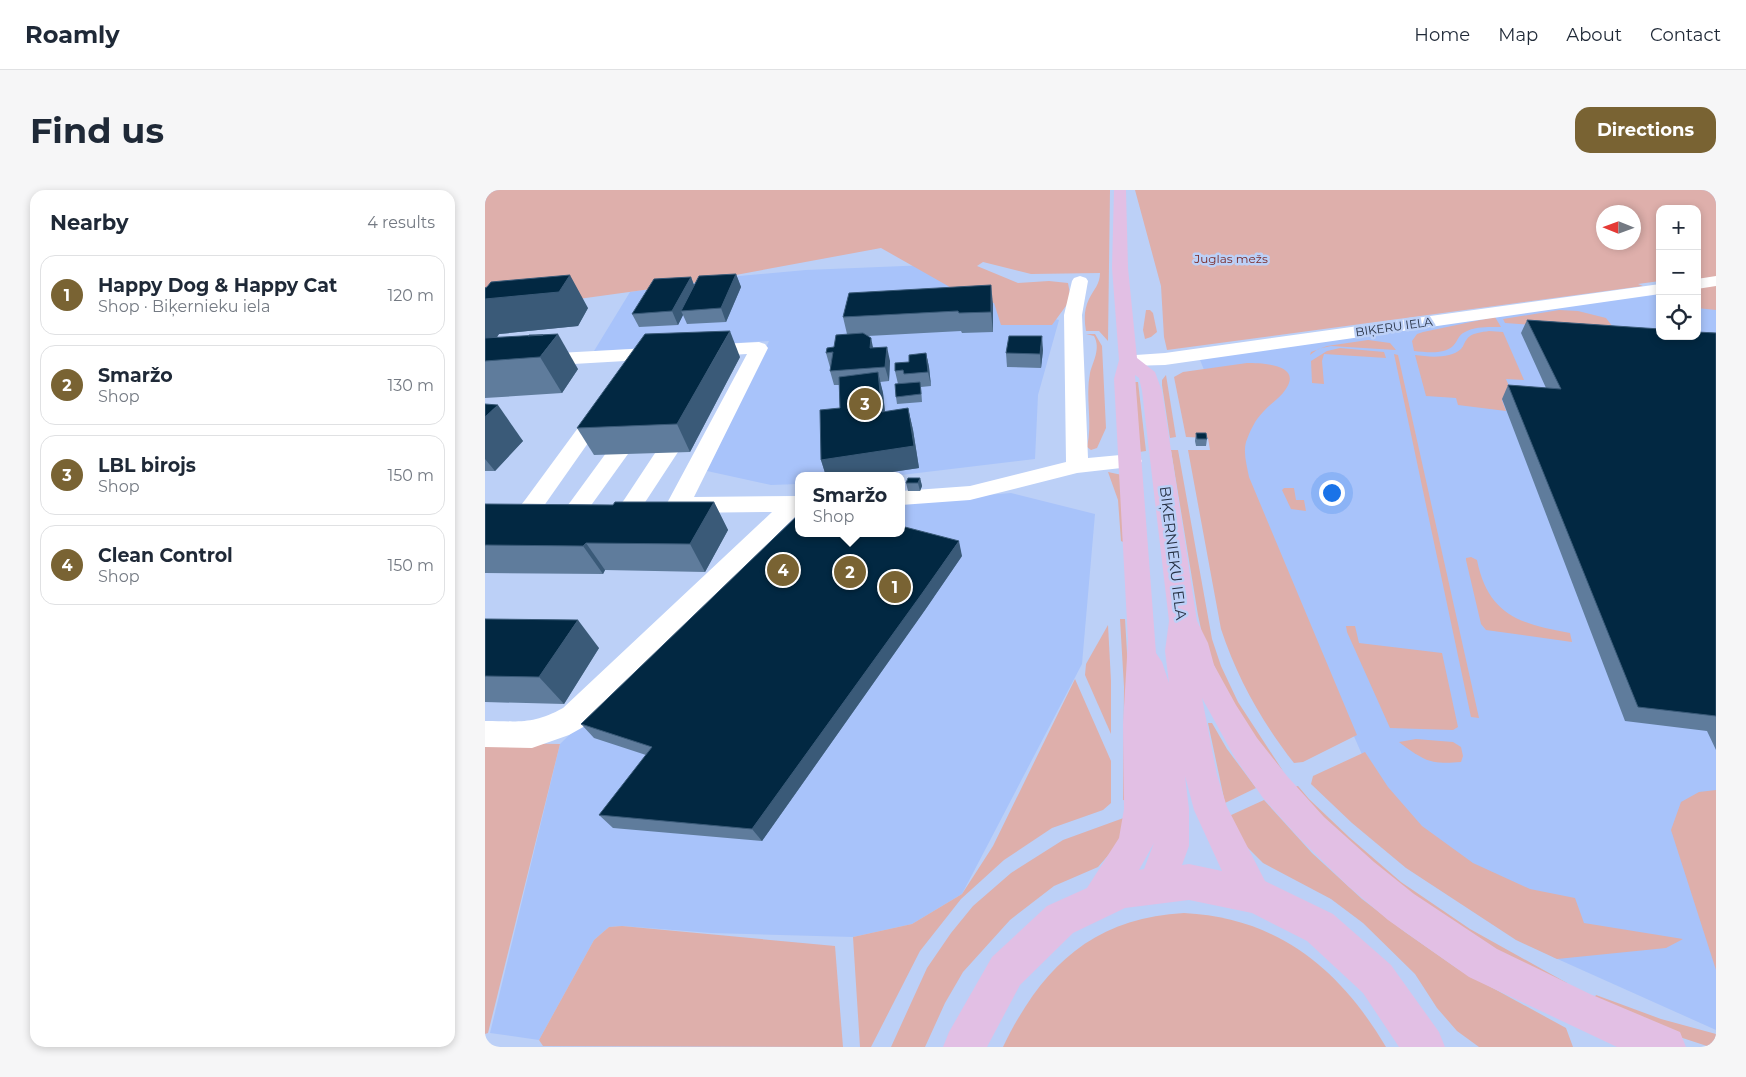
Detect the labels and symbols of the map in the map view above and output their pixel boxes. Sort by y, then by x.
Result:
north arrow [1596,205,1641,250]
park label: Juglas mežs [1193,251,1268,266]
street label: BIĶERU IELA [1354,314,1434,339]
pin: 3 [849,385,881,423]
your location [1319,480,1345,506]
street label: BIĶERNIEKU IELA [1155,485,1191,621]
pin: 4 [767,551,799,589]
pin: 2 [834,553,866,591]
pin: 1 [879,568,911,606]

